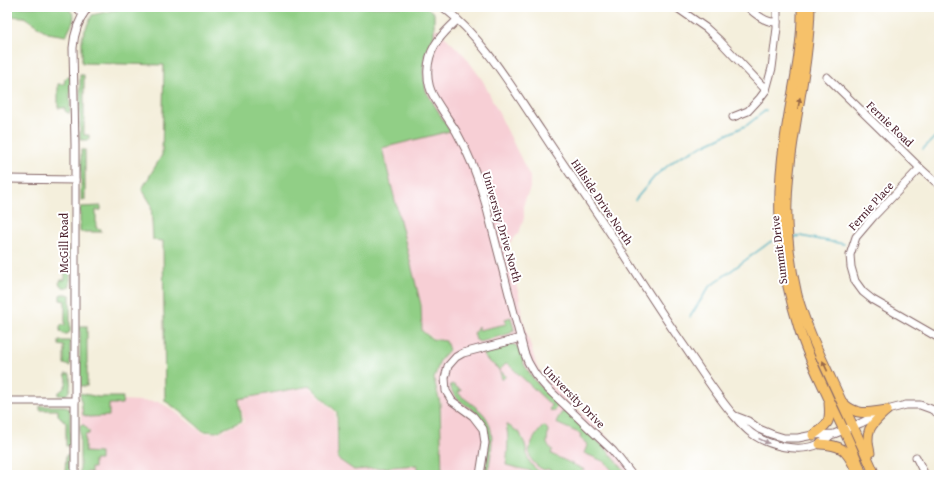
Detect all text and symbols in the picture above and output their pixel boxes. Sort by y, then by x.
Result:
one-way arrow [796,97,802,110]
street label: Fernie Road [863,97,918,151]
street label: Hillside Drive North [567,155,638,248]
street label: University Drive North [478,169,527,285]
street label: Fernie Place [844,177,898,234]
street label: McGill Road [55,212,72,273]
street label: Summit Drive [766,214,791,285]
one-way arrow [822,361,828,372]
street label: University Drive [539,362,610,432]
one-way arrow [759,438,771,444]

